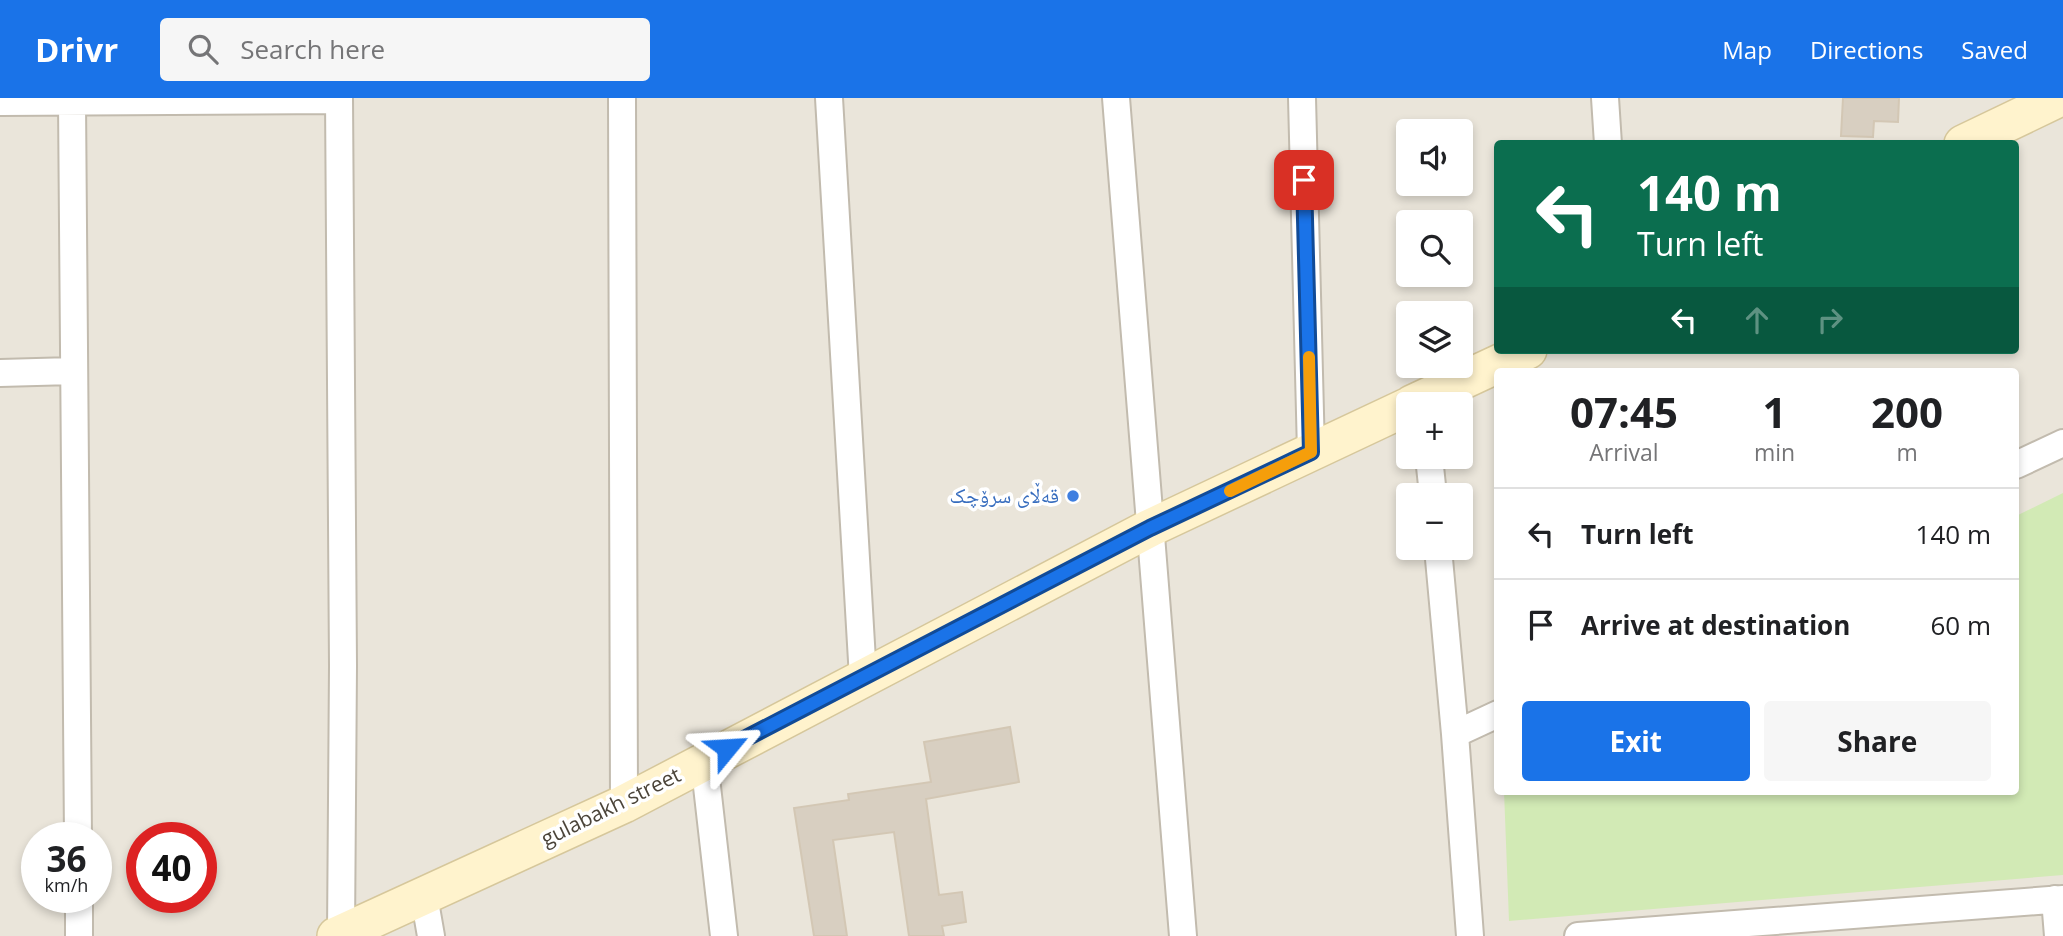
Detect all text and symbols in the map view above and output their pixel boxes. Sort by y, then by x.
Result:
search box [160,18,650,81]
text: Drivr [35,27,118,72]
icon: search [184,30,222,68]
text: Search here [240,31,385,67]
text: Map [1722,33,1772,66]
text: Directions [1810,33,1923,66]
text: Saved [1961,33,2028,66]
map controls [1396,119,1473,560]
button: sound [1396,119,1473,196]
pin [1274,150,1334,210]
text: 140 m [1637,159,1782,225]
icon: arrive [1285,161,1323,199]
icon: left [1522,168,1613,259]
button: search [1396,210,1473,287]
text: Turn left [1637,222,1763,265]
button: layers [1396,301,1473,378]
icon: left [1665,301,1703,339]
icon: ahead [1738,301,1776,339]
icon: right [1811,301,1849,339]
text: 07:45 [1570,383,1678,440]
text: 1 [1762,383,1787,440]
text: 200 [1871,383,1943,440]
button: + [1396,392,1473,469]
text: Arrival [1589,436,1659,468]
text: min [1754,436,1795,468]
text: m [1896,436,1918,468]
place label: قەڵای سرۆچک [950,481,1059,509]
button: − [1396,483,1473,560]
marker: قەڵای سرۆچک [1065,488,1081,504]
icon: left [1522,515,1560,553]
text: Turn left [1581,516,1693,552]
text: 140 m [1916,516,1991,552]
icon: arrive [1522,606,1560,644]
text: Arrive at destination [1581,607,1850,643]
text: 60 m [1930,607,1991,643]
button: Exit [1522,701,1750,781]
button: Share [1764,701,1991,781]
position arrow [690,711,764,785]
street label: gulabakh street [536,760,685,852]
speed limit sign: 40 [126,822,217,913]
text: 36 [46,835,87,882]
text: km/h [45,873,88,897]

